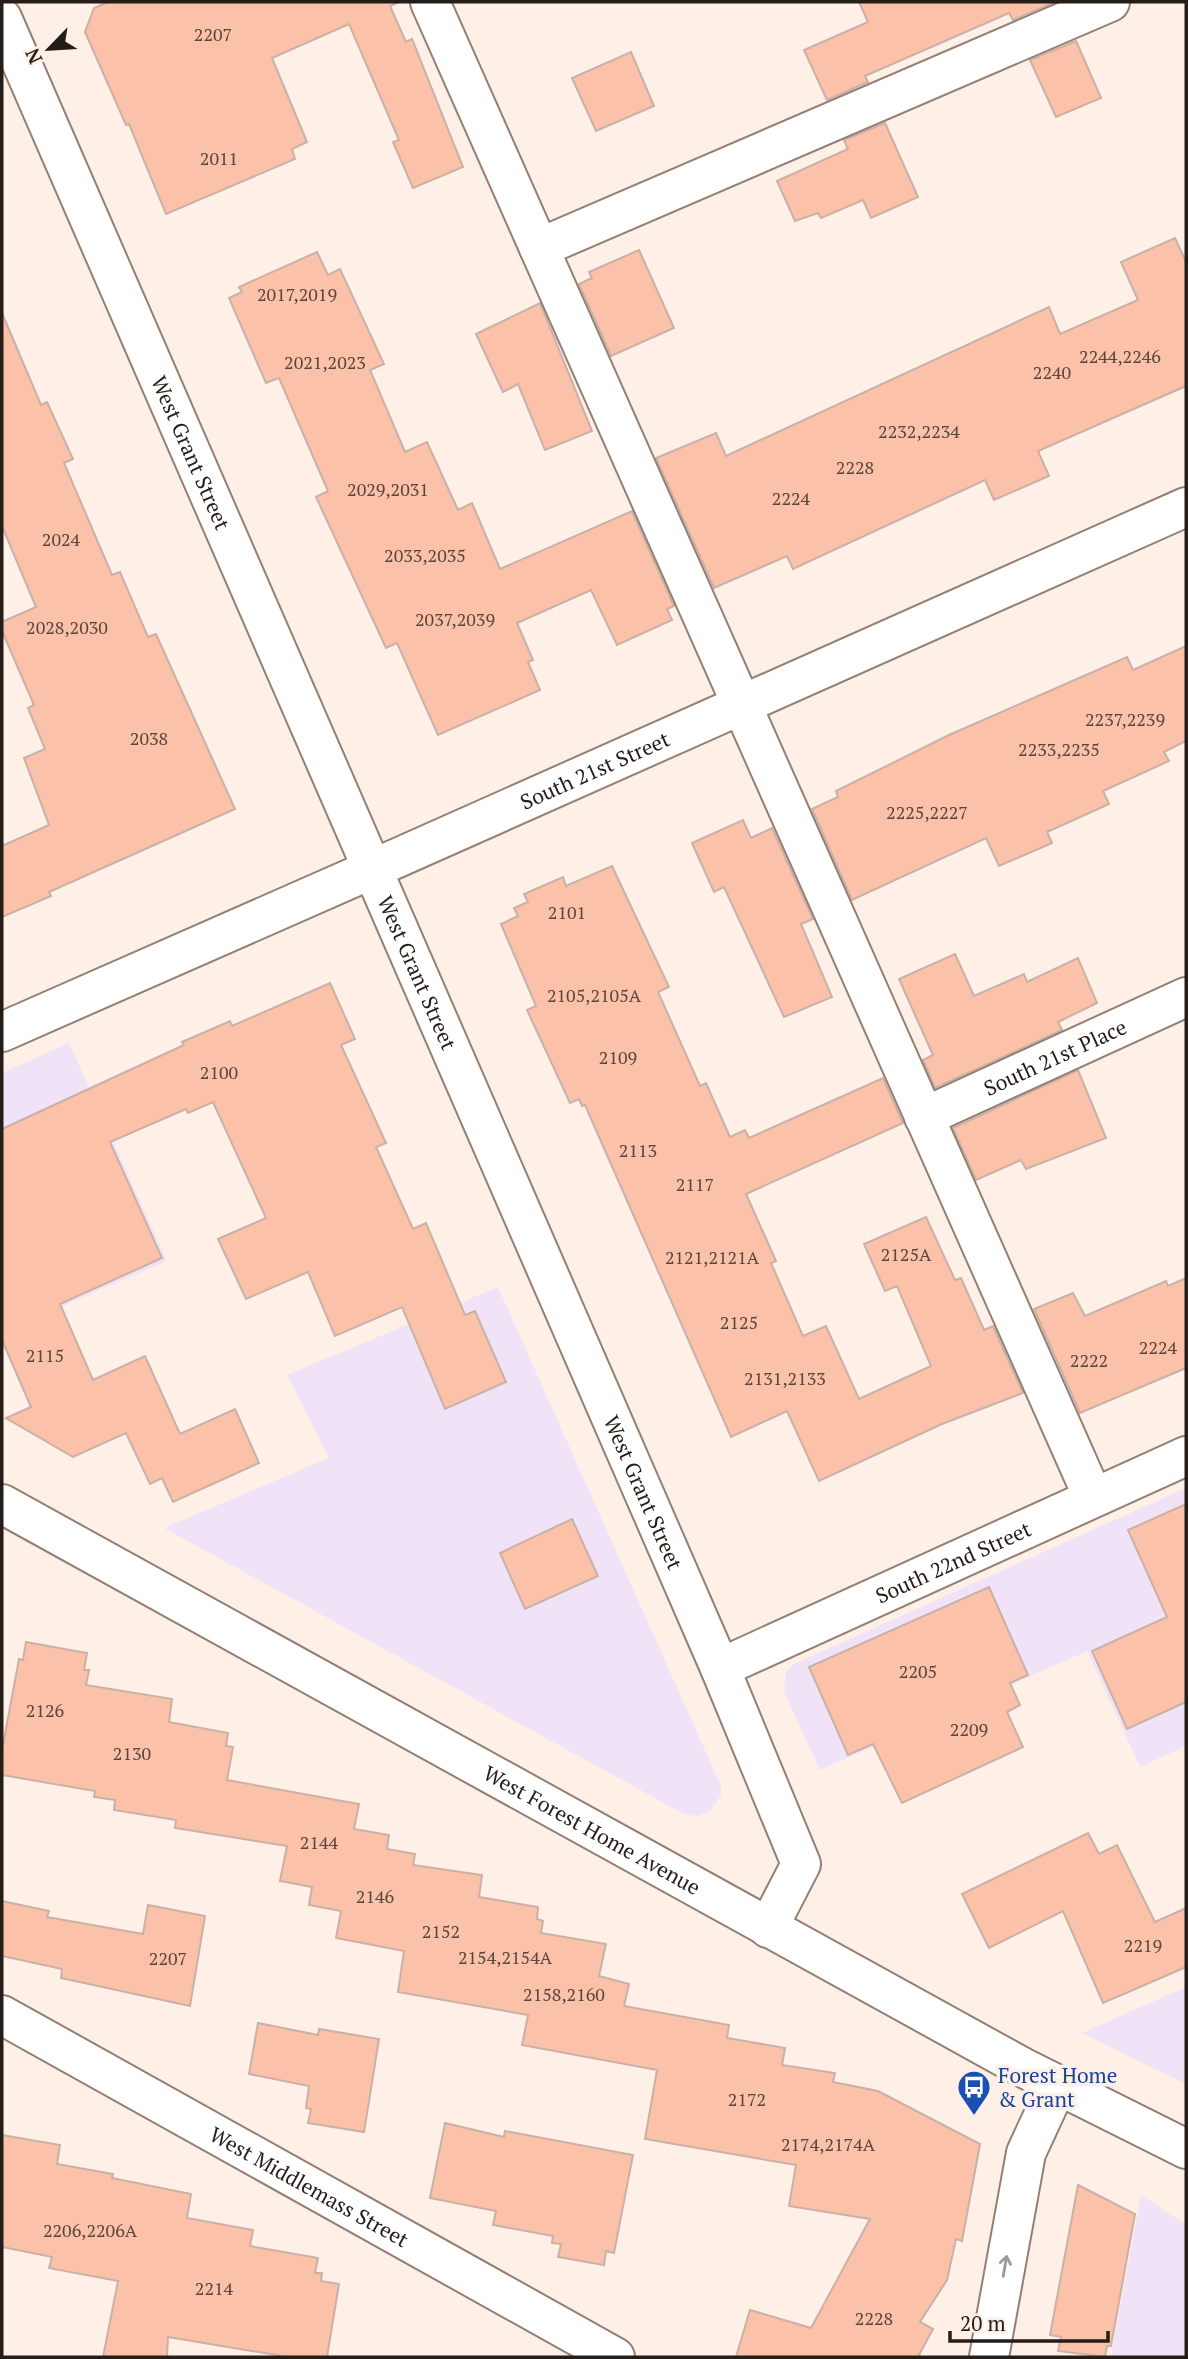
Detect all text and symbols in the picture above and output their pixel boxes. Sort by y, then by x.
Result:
north arrow [14,14,84,84]
house number: 2207 [194,22,232,46]
text: N [19,44,48,68]
house number: 2011 [200,146,238,170]
house number: 2017,2019 [257,282,337,306]
house number: 2244,2246 [1079,344,1161,368]
house number: 2021,2023 [284,350,366,374]
house number: 2240 [1033,360,1071,384]
street label: West Grant Street [145,371,237,534]
house number: 2232,2234 [878,419,960,443]
house number: 2228 [836,455,874,479]
house number: 2029,2031 [347,477,429,501]
house number: 2224 [772,486,811,510]
house number: 2024 [42,527,81,551]
house number: 2033,2035 [384,543,466,567]
house number: 2037,2039 [415,607,495,631]
house number: 2028,2030 [26,615,108,639]
house number: 2237,2239 [1085,707,1165,731]
street label: South 21st Street [516,724,674,816]
house number: 2038 [130,726,168,750]
house number: 2233,2235 [1018,737,1100,761]
house number: 2225,2227 [886,800,968,824]
street label: West Grant Street [372,891,463,1054]
house number: 2101 [548,900,586,924]
house number: 2105,2105A [547,983,642,1007]
street label: South 21st Place [979,1012,1131,1102]
house number: 2109 [599,1045,637,1069]
house number: 2100 [200,1060,238,1084]
house number: 2113 [619,1138,657,1162]
house number: 2117 [676,1172,714,1196]
house number: 2125A [881,1242,932,1266]
house number: 2121,2121A [665,1245,760,1269]
house number: 2125 [720,1310,758,1334]
house number: 2224 [1139,1335,1178,1359]
house number: 2115 [26,1343,64,1367]
house number: 2222 [1070,1348,1108,1372]
house number: 2131,2133 [744,1366,826,1390]
street label: West Grant Street [598,1411,690,1574]
street label: South 22nd Street [871,1514,1035,1610]
house number: 2205 [899,1659,937,1683]
house number: 2126 [26,1698,65,1722]
house number: 2209 [950,1717,988,1741]
house number: 2130 [113,1741,151,1765]
street label: West Forest Home Avenue [479,1759,706,1901]
house number: 2144 [300,1830,339,1854]
house number: 2146 [356,1884,395,1908]
house number: 2152 [422,1919,460,1943]
house number: 2219 [1124,1933,1162,1957]
house number: 2154,2154A [458,1945,553,1969]
house number: 2207 [149,1946,187,1970]
house number: 2158,2160 [523,1982,605,2006]
place label: Forest Home & Grant [998,2061,1117,2113]
bus stop icon: Forest Home & Grant [955,2068,993,2117]
house number: 2172 [728,2087,766,2111]
street label: West Middlemass Street [205,2120,414,2253]
house number: 2174,2174A [781,2132,876,2156]
house number: 2206,2206A [43,2218,138,2242]
one-way arrow [999,2255,1012,2278]
house number: 2214 [195,2276,234,2300]
scale bar [950,2300,1108,2344]
house number: 2228 [855,2306,893,2330]
text: 20 m [960,2309,1006,2337]

